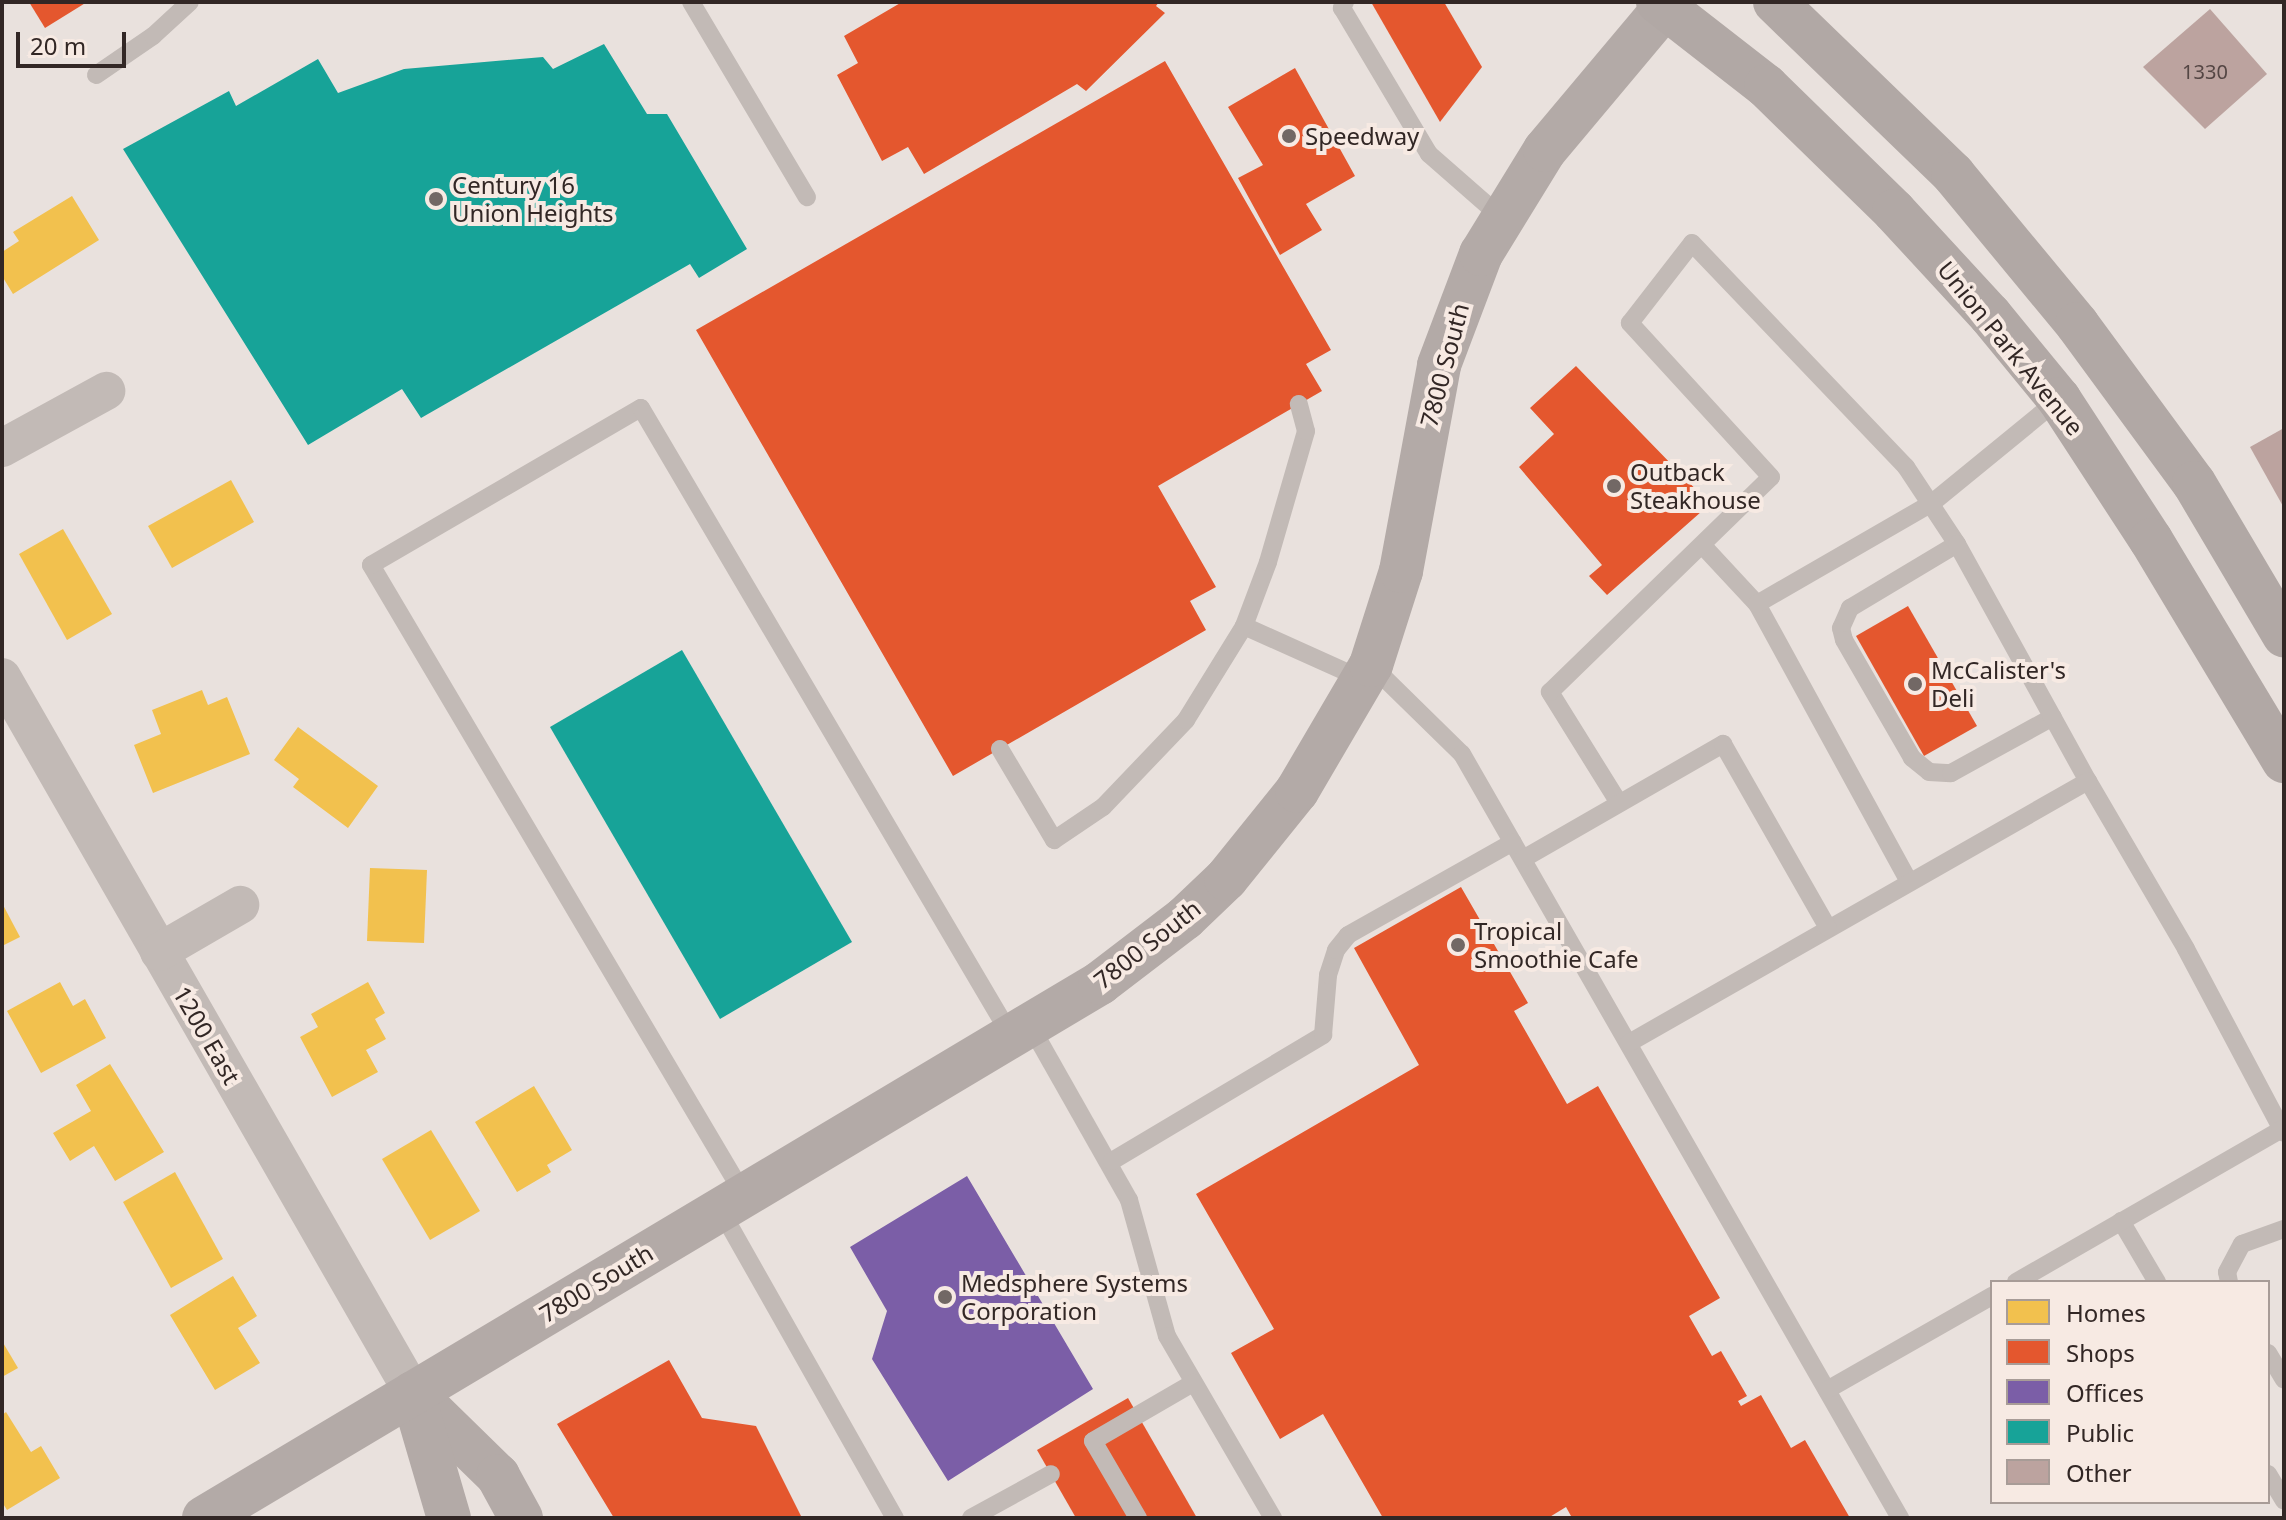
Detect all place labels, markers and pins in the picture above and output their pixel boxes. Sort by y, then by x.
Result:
place label: Speedway [1305,122,1419,150]
marker: Speedway [1280,127,1298,145]
place label: Century 16 Union Heights [452,171,613,227]
marker: Century 16 Union Heights [427,190,445,208]
place label: Outback Steakhouse [1630,458,1761,514]
marker: Outback Steakhouse [1605,477,1623,495]
place label: McCalister's Deli [1931,656,2066,712]
marker: McCalister's Deli [1906,675,1924,693]
place label: Tropical Smoothie Cafe [1474,917,1639,973]
marker: Tropical Smoothie Cafe [1449,936,1467,954]
place label: Medsphere Systems Corporation [961,1269,1188,1325]
marker: Medsphere Systems Corporation [936,1288,954,1306]

